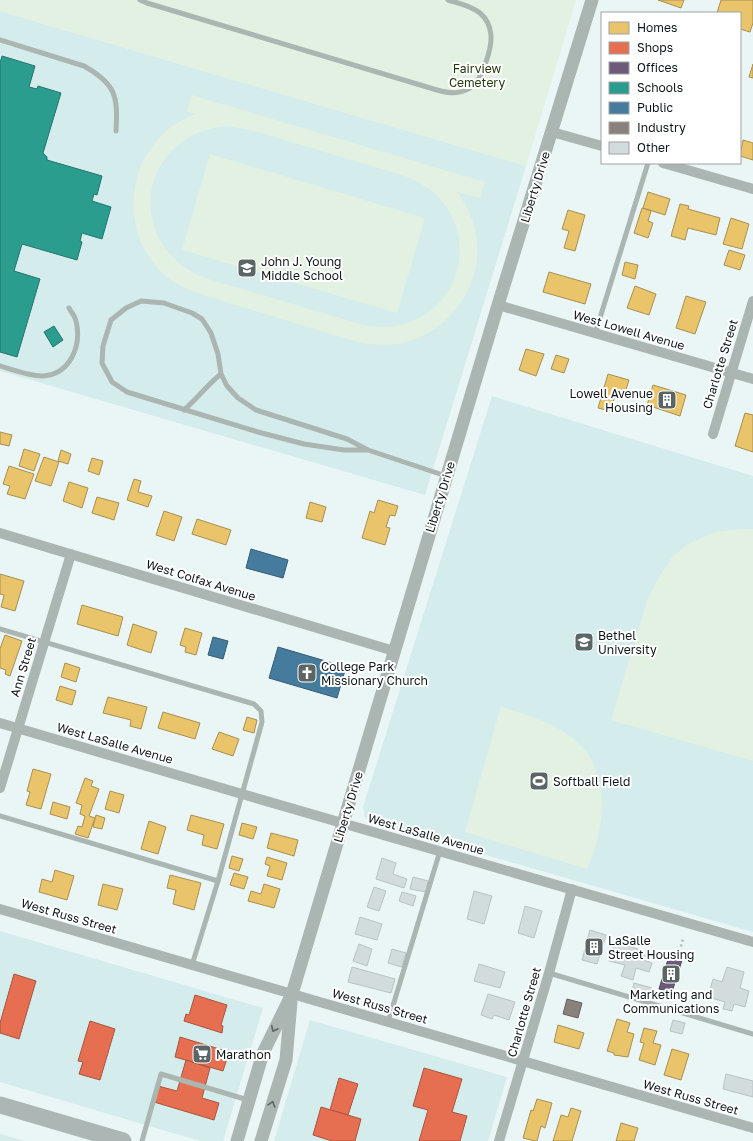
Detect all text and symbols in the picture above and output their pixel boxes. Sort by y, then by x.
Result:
legend [601,12,741,164]
text: Homes [637,20,677,35]
text: Shops [637,40,673,55]
text: Offices [637,60,678,75]
park label: Fairview Cemetery [449,61,505,90]
text: Schools [637,80,683,95]
text: Public [637,100,674,115]
text: Industry [637,120,686,135]
text: Other [637,140,670,155]
street label: Liberty Drive [517,149,553,224]
place label: John J. Young Middle School [261,254,343,283]
school or university icon: John J. Young Middle School [236,257,258,279]
street label: West Lowell Avenue [571,307,687,353]
street label: Charlotte Street [699,317,741,411]
place label: Lowell Avenue Housing [570,386,653,415]
building icon: Lowell Avenue Housing [656,389,678,411]
street label: Liberty Drive [422,459,458,534]
street label: West Colfax Avenue [144,556,258,604]
place label: Bethel University [598,628,657,657]
school or university icon: Bethel University [573,631,595,653]
street label: Ann Street [7,635,39,699]
place label: College Park Missionary Church [321,659,428,688]
church icon: College Park Missionary Church [296,662,318,684]
street label: West LaSalle Avenue [55,719,175,767]
street label: Liberty Drive [330,769,366,844]
sports icon: Softball Field [528,770,550,792]
place label: Softball Field [553,774,630,789]
street label: West LaSalle Avenue [366,810,486,858]
street label: West Russ Street [20,895,119,937]
place label: LaSalle Street Housing [608,933,694,962]
building icon: LaSalle Street Housing [583,936,605,958]
building icon: Marketing and Communications [660,963,682,985]
street label: Charlotte Street [504,965,544,1059]
street label: West Russ Street [331,985,430,1027]
place label: Marketing and Communications [623,987,719,1016]
one-way arrow [272,1025,279,1032]
supermarket icon: Marathon [191,1043,213,1065]
place label: Marathon [216,1047,271,1062]
street label: West Russ Street [642,1076,741,1118]
one-way arrow [267,1100,276,1107]

